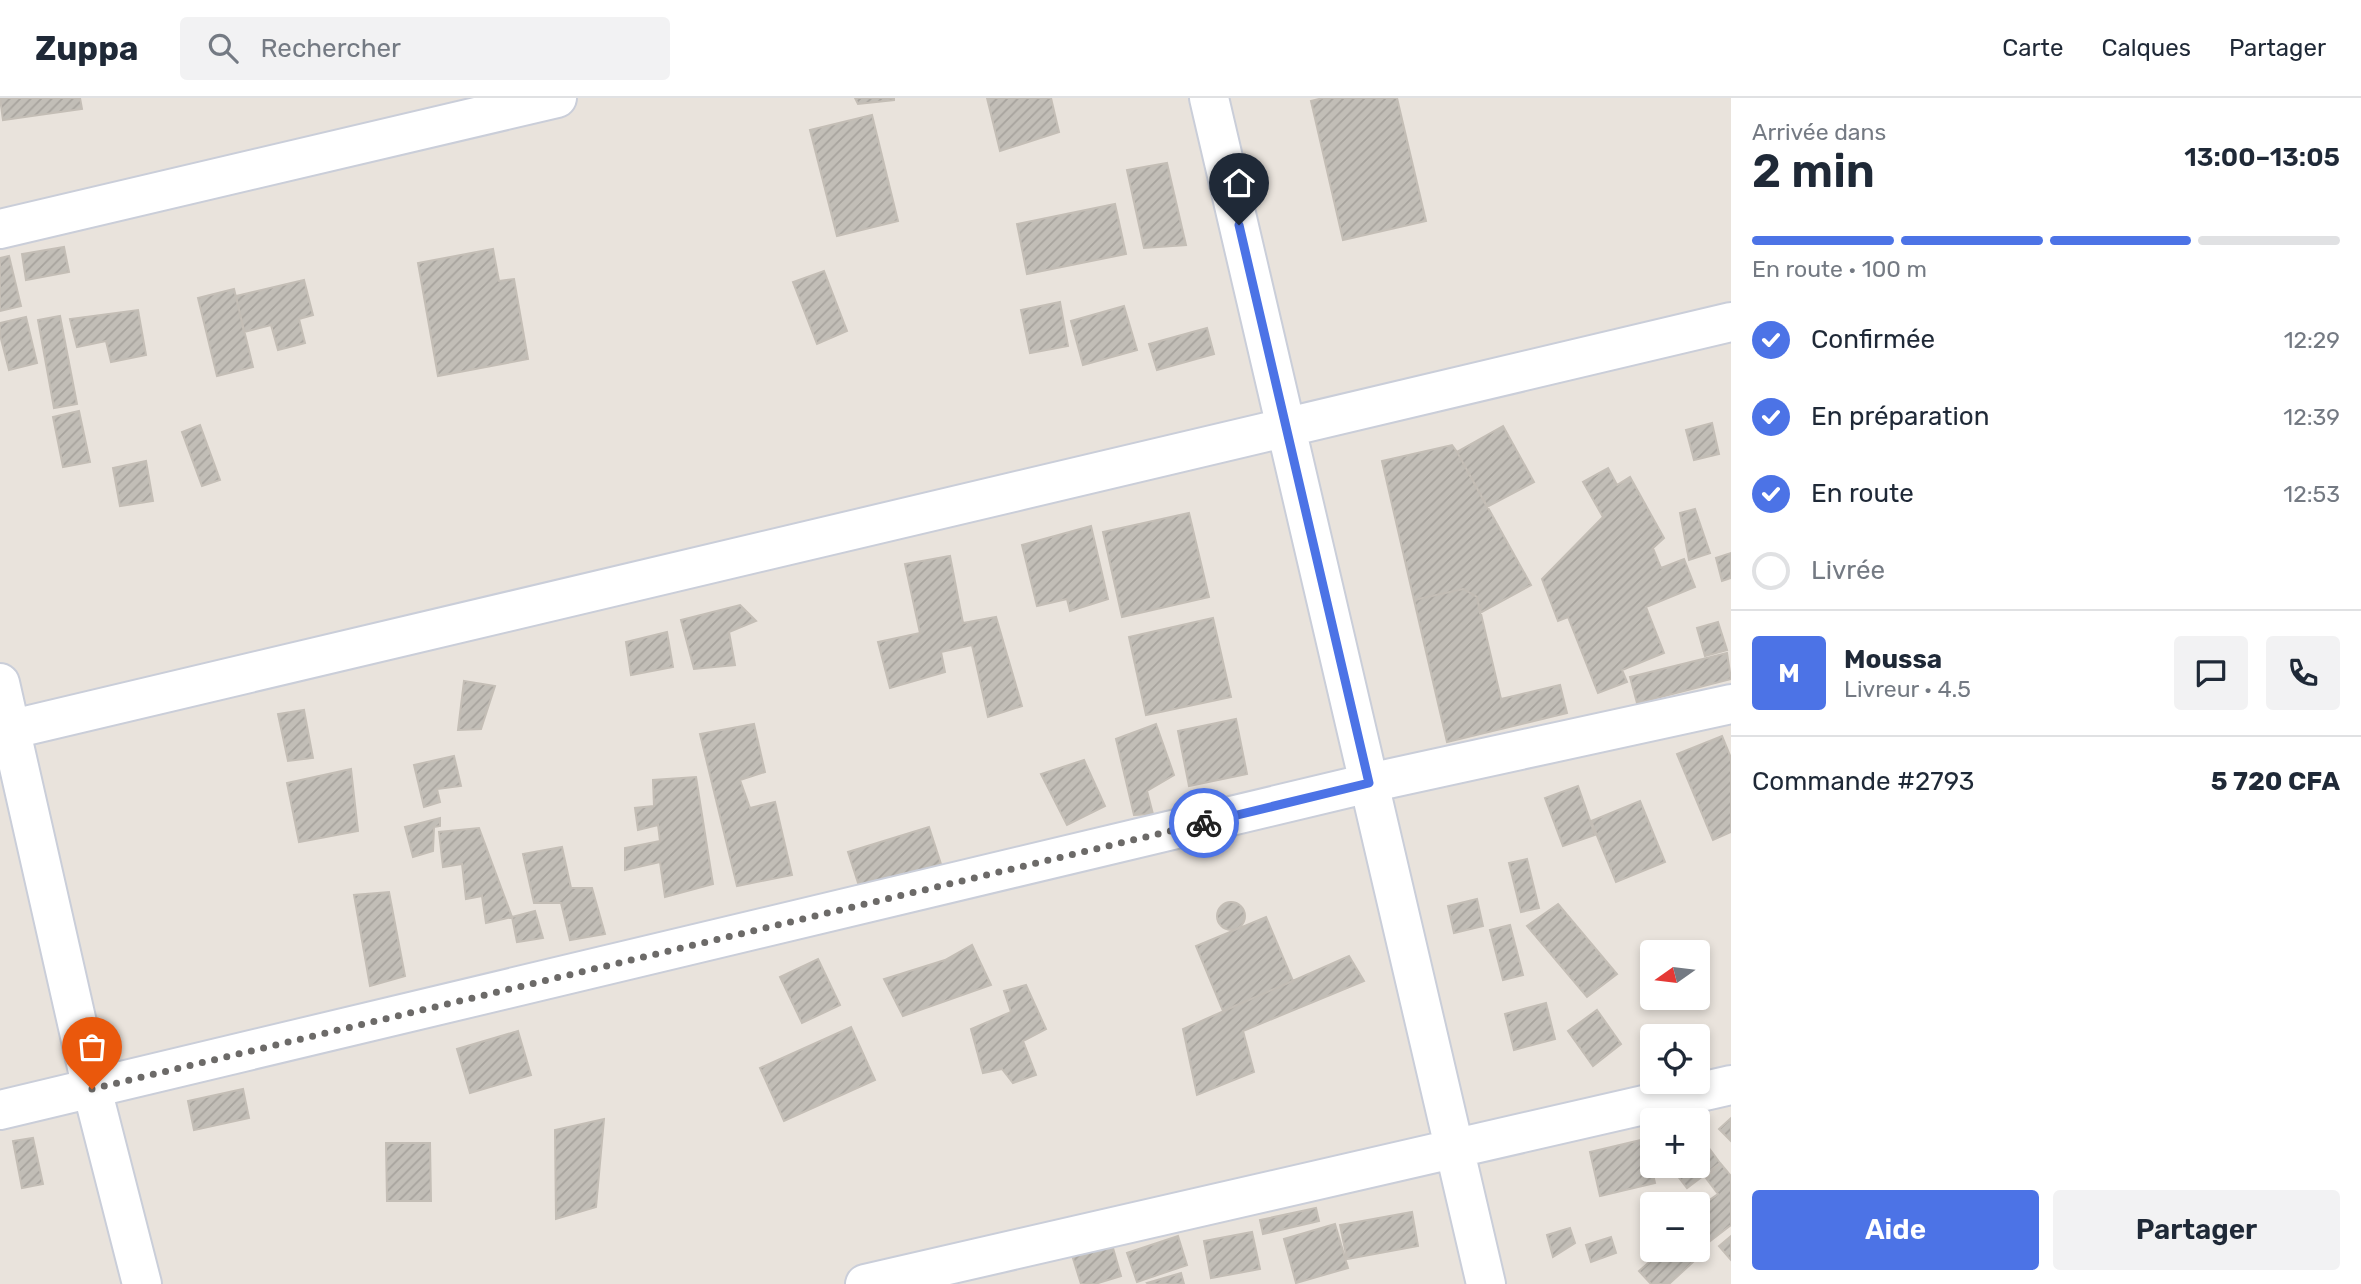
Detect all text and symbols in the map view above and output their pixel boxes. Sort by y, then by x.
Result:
search box [180,17,670,80]
text: Zuppa [35,29,138,68]
icon: search [204,29,242,67]
text: Rechercher [260,33,401,64]
text: Carte [2002,34,2063,62]
text: Calques [2101,34,2191,62]
text: Partager [2229,34,2326,62]
text: Arrivée dans [1752,118,1886,146]
text: 13:00–13:05 [2184,142,2340,173]
text: 2 min [1752,144,1875,199]
pin [1209,153,1269,225]
icon: home [1220,164,1258,202]
text: En route · 100 m [1752,255,1927,283]
icon: check [1752,321,1790,359]
text: Confirmée [1811,324,1935,355]
text: 12:29 [2284,326,2340,354]
icon: check [1752,398,1790,436]
text: En préparation [1811,401,1989,432]
text: 12:39 [2283,403,2340,431]
icon: check [1752,475,1790,513]
text: En route [1811,478,1914,509]
text: 12:53 [2283,480,2340,508]
text: Livrée [1811,555,1885,586]
button: chat [2174,636,2248,710]
button: phone [2266,636,2340,710]
text: Moussa [1844,644,1942,675]
text: M [1778,658,1800,689]
text: Livreur · 4.5 [1844,675,1971,703]
text: Commande #2793 [1752,766,1974,797]
text: 5 720 CFA [2211,766,2340,797]
courier [1169,788,1239,858]
icon: bike [1185,804,1223,842]
north arrow [1640,940,1710,1010]
map controls [1640,940,1710,1262]
pin [62,1017,122,1089]
button: locate [1640,1024,1710,1094]
icon: bag [73,1028,111,1066]
button: + [1640,1108,1710,1178]
button: Aide [1752,1190,2039,1270]
button: Partager [2053,1190,2340,1270]
button: − [1640,1192,1710,1262]

